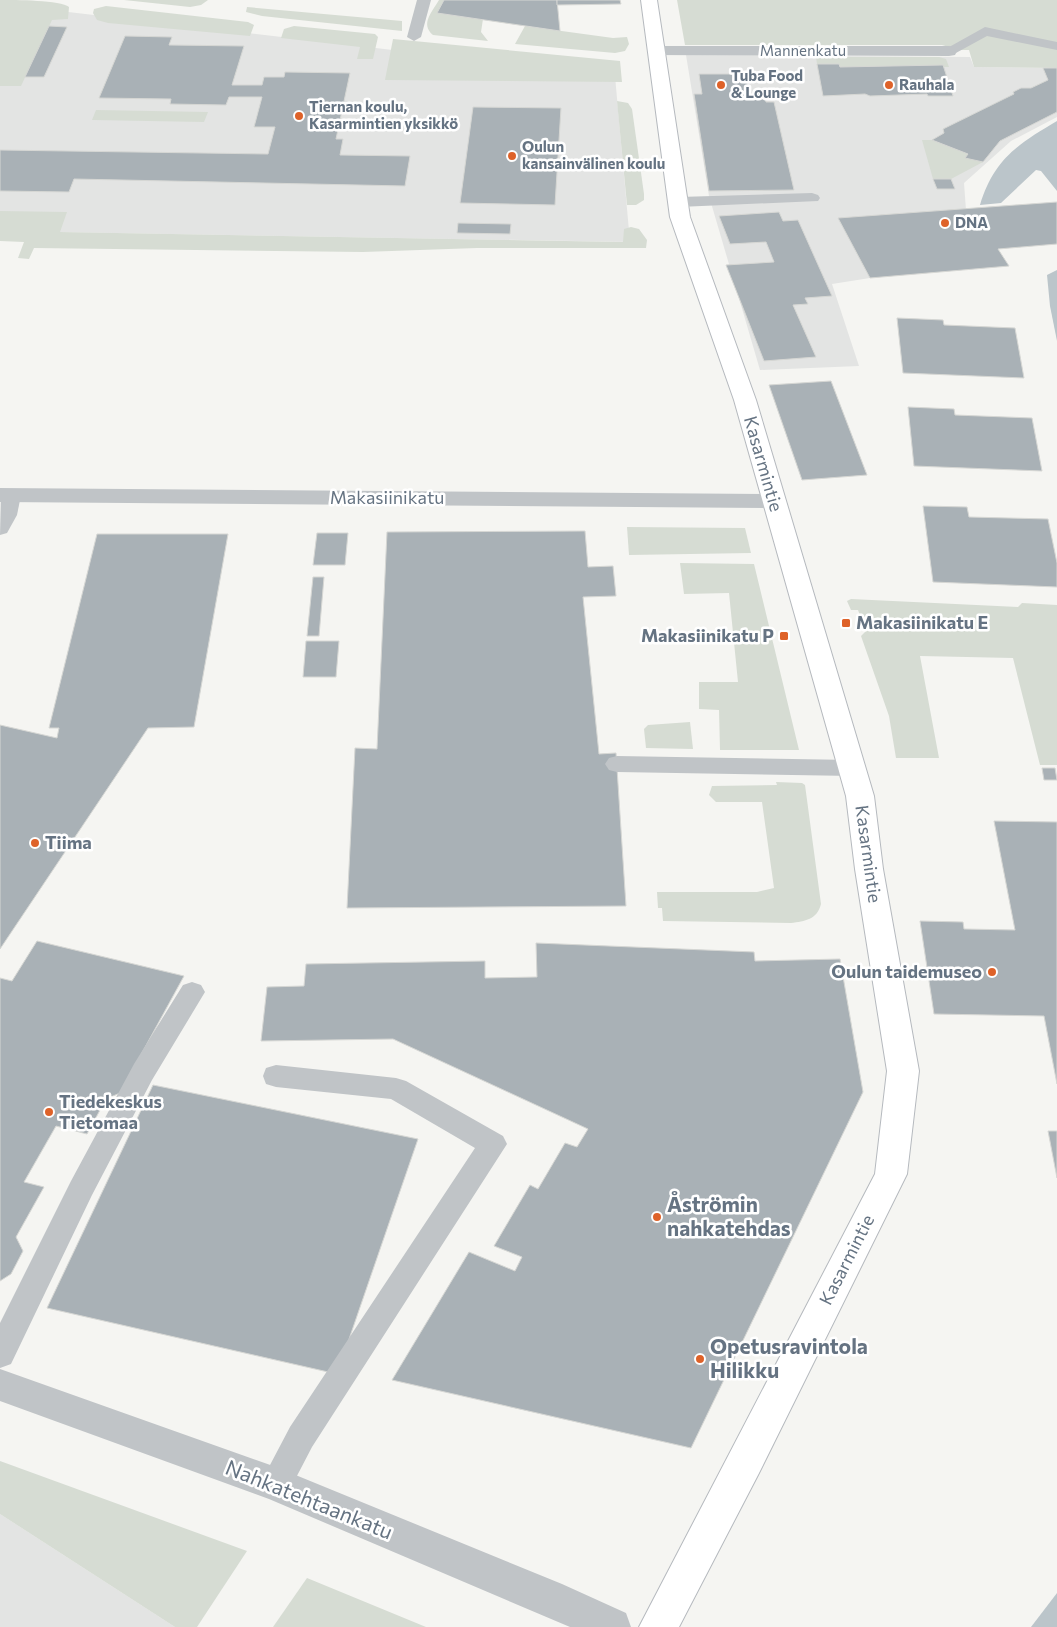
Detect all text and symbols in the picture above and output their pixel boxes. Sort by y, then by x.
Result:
street label: Mannenkatu [760,41,846,59]
place label: Tuba Food & Lounge [731,66,803,101]
place label: Rauhala [899,75,954,93]
marker: Tuba Food & Lounge [715,79,727,91]
marker: Rauhala [883,79,895,91]
place label: Tiernan koulu, Kasarmintien yksikkö [309,97,458,132]
marker: Tiernan koulu, Kasarmintien yksikkö [293,110,305,122]
place label: Oulun kansainvälinen koulu [522,137,665,172]
marker: Oulun kansainvälinen koulu [506,150,518,162]
place label: DNA [955,213,988,231]
marker: DNA [939,217,951,229]
street label: Kasarmintie [740,413,788,514]
street label: Makasiinikatu [330,486,444,508]
place label: Makasiinikatu E [856,611,988,633]
marker: Makasiinikatu E [840,617,852,629]
place label: Makasiinikatu P [641,624,774,646]
marker: Makasiinikatu P [778,630,790,642]
street label: Kasarmintie [851,804,887,904]
place label: Tiima [45,831,92,853]
marker: Tiima [29,837,41,849]
place label: Oulun taidemuseo [831,960,982,982]
marker: Oulun taidemuseo [986,966,998,978]
place label: Tiedekeskus Tietomaa [59,1090,162,1133]
marker: Tiedekeskus Tietomaa [43,1106,55,1118]
place label: Åströmin nahkatehdas [667,1190,791,1240]
marker: Åströmin nahkatehdas [651,1211,663,1223]
street label: Kasarmintie [814,1211,878,1308]
place label: Opetusravintola Hilikku [710,1333,868,1382]
marker: Opetusravintola Hilikku [694,1353,706,1365]
street label: Nahkatehtaankatu [222,1454,397,1544]

